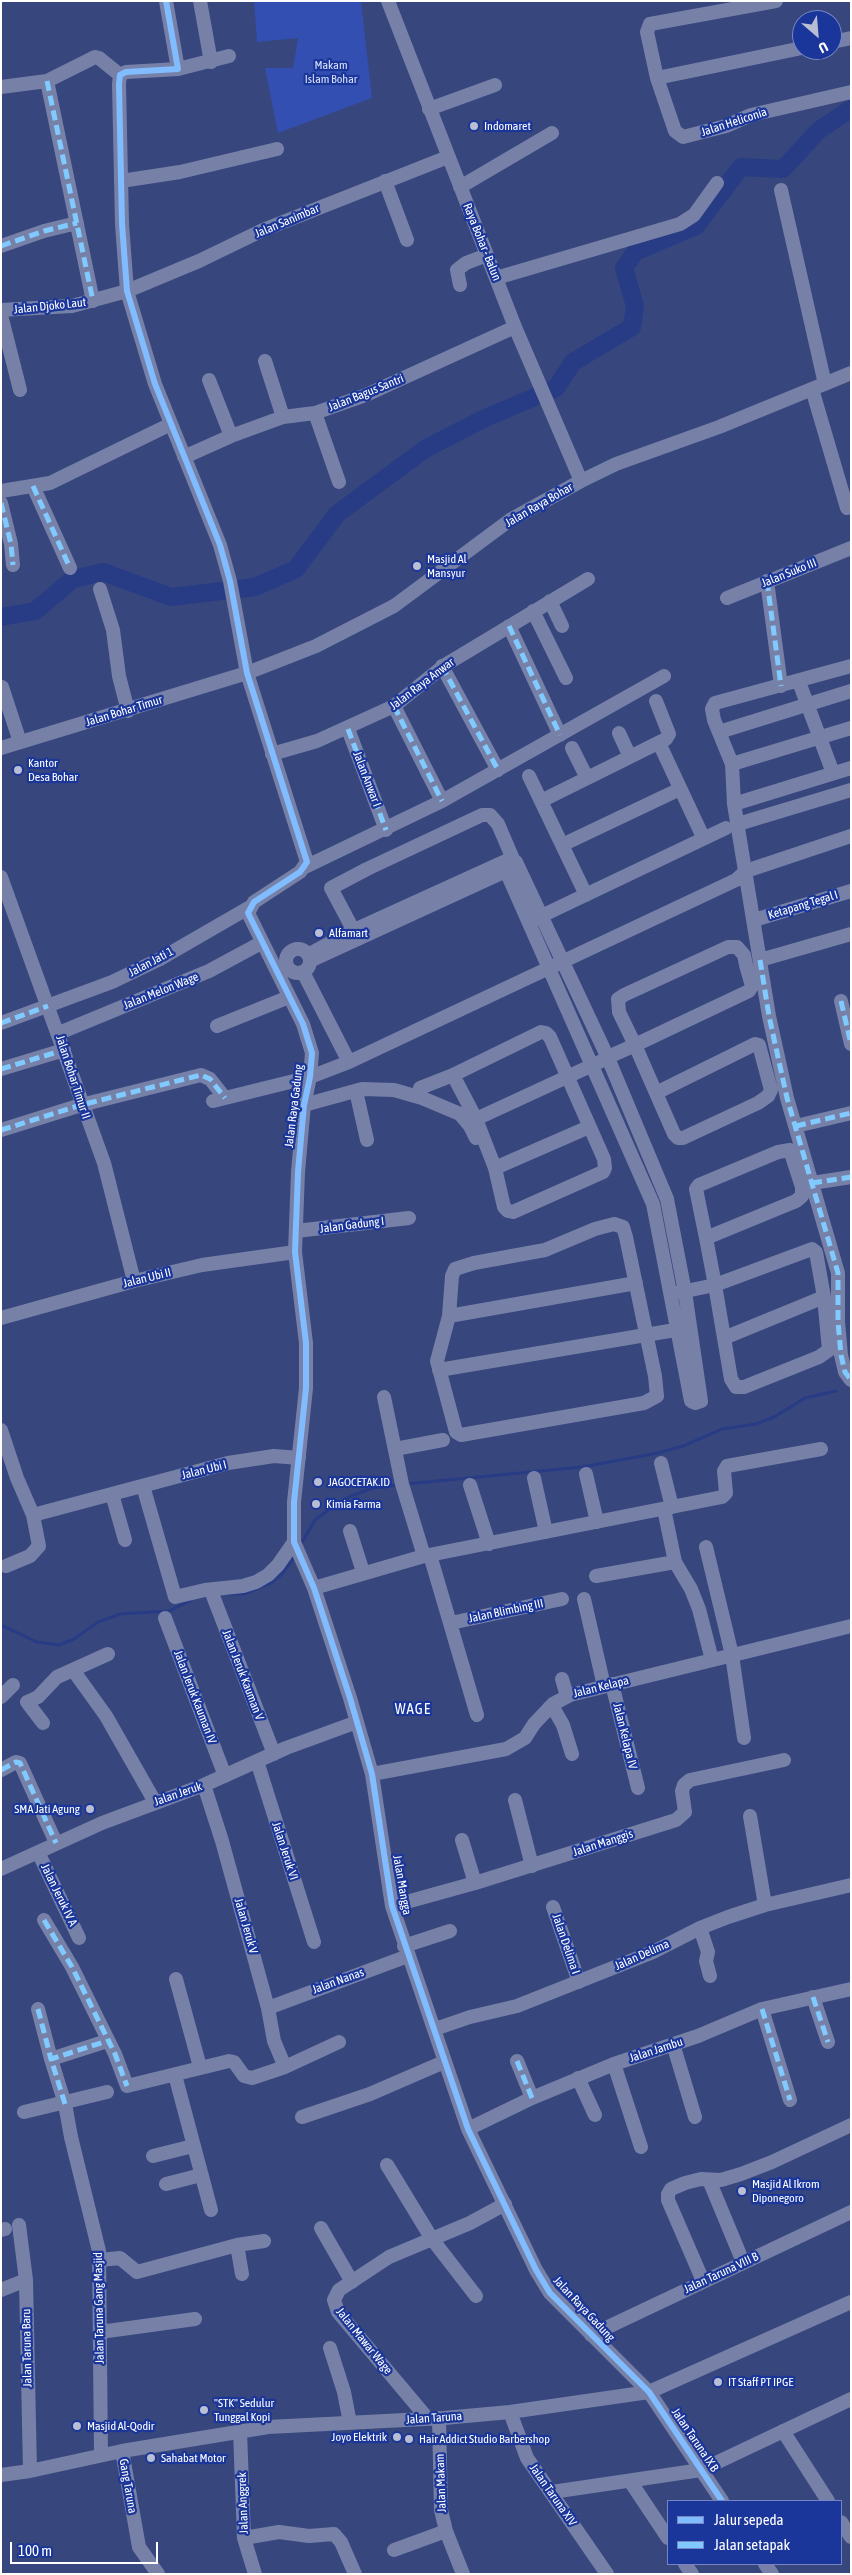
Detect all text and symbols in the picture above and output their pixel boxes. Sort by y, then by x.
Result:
north arrow [792,10,842,60]
text: U [816,38,831,56]
park label: Makam Islam Bohar [305,58,357,86]
street label: Jalan Heliconia [699,105,769,139]
place label: Indomaret [484,119,531,133]
marker: Indomaret [468,120,480,132]
street label: Jalan Sanimbar [253,201,321,241]
street label: Raya Bohar - Balun [460,201,504,283]
street label: Jalan Djoko Laut [13,295,87,317]
street label: Jalan Bagus Santri [326,371,406,415]
street label: Jalan Raya Bohar [503,480,575,530]
place label: Masjid Al Mansyur [427,552,467,580]
street label: Jalan Suko III [759,555,819,591]
marker: Masjid Al Mansyur [411,560,423,572]
street label: Jalan Raya Anwar [387,655,457,713]
street label: Jalan Bohar Timur [84,693,164,729]
street label: Jalan Anwar I [350,749,384,809]
place label: Kantor Desa Bohar [28,756,78,784]
marker: Kantor Desa Bohar [12,764,24,776]
street label: Ketapang Tegal I [766,888,840,922]
place label: Alfamart [329,926,368,940]
marker: Alfamart [313,927,325,939]
street label: Jalan Jati 1 [126,944,176,980]
street label: Jalan Melon Wage [121,969,201,1013]
street label: Jalan Bohar Timur II [53,1033,93,1121]
street label: Jalan Raya Gadung [282,1064,306,1148]
street label: Jalan Gadung I [319,1214,385,1236]
street label: Jalan Ubi II [122,1265,172,1291]
street label: Jalan Ubi I [180,1457,228,1483]
place label: JAGOCETAK.ID [328,1475,390,1489]
marker: JAGOCETAK.ID [312,1476,324,1488]
place label: Kimia Farma [326,1497,381,1511]
marker: Kimia Farma [310,1498,322,1510]
street label: Jalan Blimbing III [467,1596,545,1626]
street label: Jalan Jeruk Kauman V [219,1628,267,1722]
street label: Jalan Jeruk Kauman IV [171,1648,219,1746]
street label: Jalan Kelapa [572,1673,630,1701]
district label: WAGE [394,1700,432,1718]
street label: Jalan Kelapa IV [610,1702,640,1770]
street label: Jalan Jeruk [152,1779,204,1809]
place label: SMA Jati Agung [14,1802,80,1816]
marker: SMA Jati Agung [84,1803,96,1815]
street label: Jalan Jeruk VI [269,1820,301,1882]
street label: Jalan Manggis [571,1827,635,1859]
street label: Jalan Mangga [390,1854,414,1916]
street label: Jalan Jeruk IV A [38,1861,80,1929]
street label: Jalan Jeruk V [231,1897,261,1955]
street label: Jalan Delima I [549,1912,583,1976]
street label: Jalan Delima [613,1937,671,1973]
street label: Jalan Nanas [310,1965,366,1997]
street label: Jalan Jambu [628,2035,684,2065]
place label: Masjid Al Ikrom Diponegoro [752,2177,820,2205]
marker: Masjid Al Ikrom Diponegoro [736,2185,748,2197]
street label: Jalan Taruna VIII B [682,2249,760,2297]
street label: Jalan Taruna Gang Masjid [91,2252,107,2364]
street label: Jalan Raya Gadung [550,2273,618,2345]
street label: Jalan Mawar Wage [333,2305,395,2377]
street label: Jalan Taruna Baru [19,2309,35,2387]
place label: IT Staff PT IPGE [728,2375,793,2389]
marker: IT Staff PT IPGE [712,2376,724,2388]
place label: "STK" Sedulur Tunggal Kopi [214,2396,274,2424]
marker: "STK" Sedulur Tunggal Kopi [198,2404,210,2416]
street label: Jalan Taruna IX B [668,2405,722,2475]
street label: Jalan Taruna [405,2409,463,2427]
place label: Masjid Al-Qodir [87,2419,154,2433]
marker: Masjid Al-Qodir [71,2420,83,2432]
place label: Joyo Elektrik [332,2430,387,2444]
marker: Joyo Elektrik [391,2431,403,2443]
place label: Hair Addict Studio Barbershop [419,2432,550,2446]
marker: Hair Addict Studio Barbershop [403,2433,415,2445]
place label: Sahabat Motor [161,2451,226,2465]
marker: Sahabat Motor [145,2452,157,2464]
street label: Jalan Makam [433,2453,449,2513]
street label: Gang Taruna [116,2458,140,2514]
street label: Jalan Taruna XIV [526,2461,580,2529]
street label: Jalan Anggrek [235,2472,251,2534]
legend [667,2500,842,2565]
text: Jalur sepeda [714,2511,784,2528]
scale bar [12,2532,160,2564]
text: Jalan setapak [714,2536,790,2553]
text: 100 m [18,2542,52,2559]

